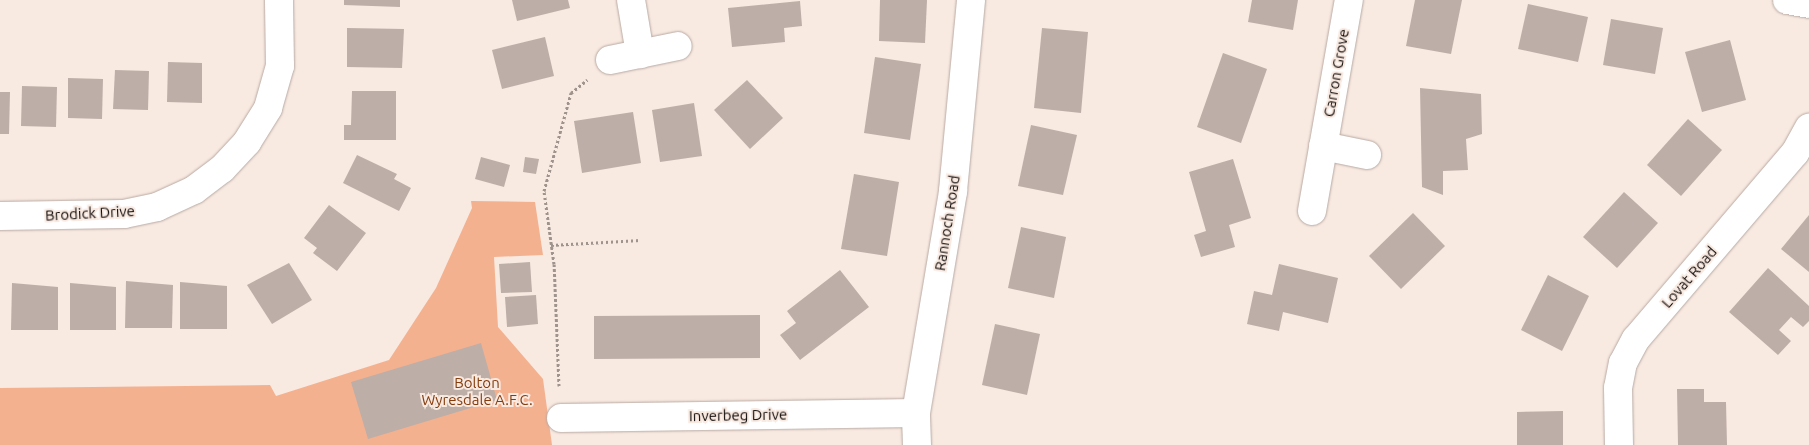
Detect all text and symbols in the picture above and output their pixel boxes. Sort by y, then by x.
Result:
street label: Carron Grove [1319,28,1353,118]
street label: Rannoch Road [931,174,963,272]
street label: Brodick Drive [45,202,135,224]
street label: Lovat Road [1658,243,1720,311]
park label: Bolton Wyresdale A.F.C. [421,373,533,408]
street label: Inverbeg Drive [689,405,787,425]

